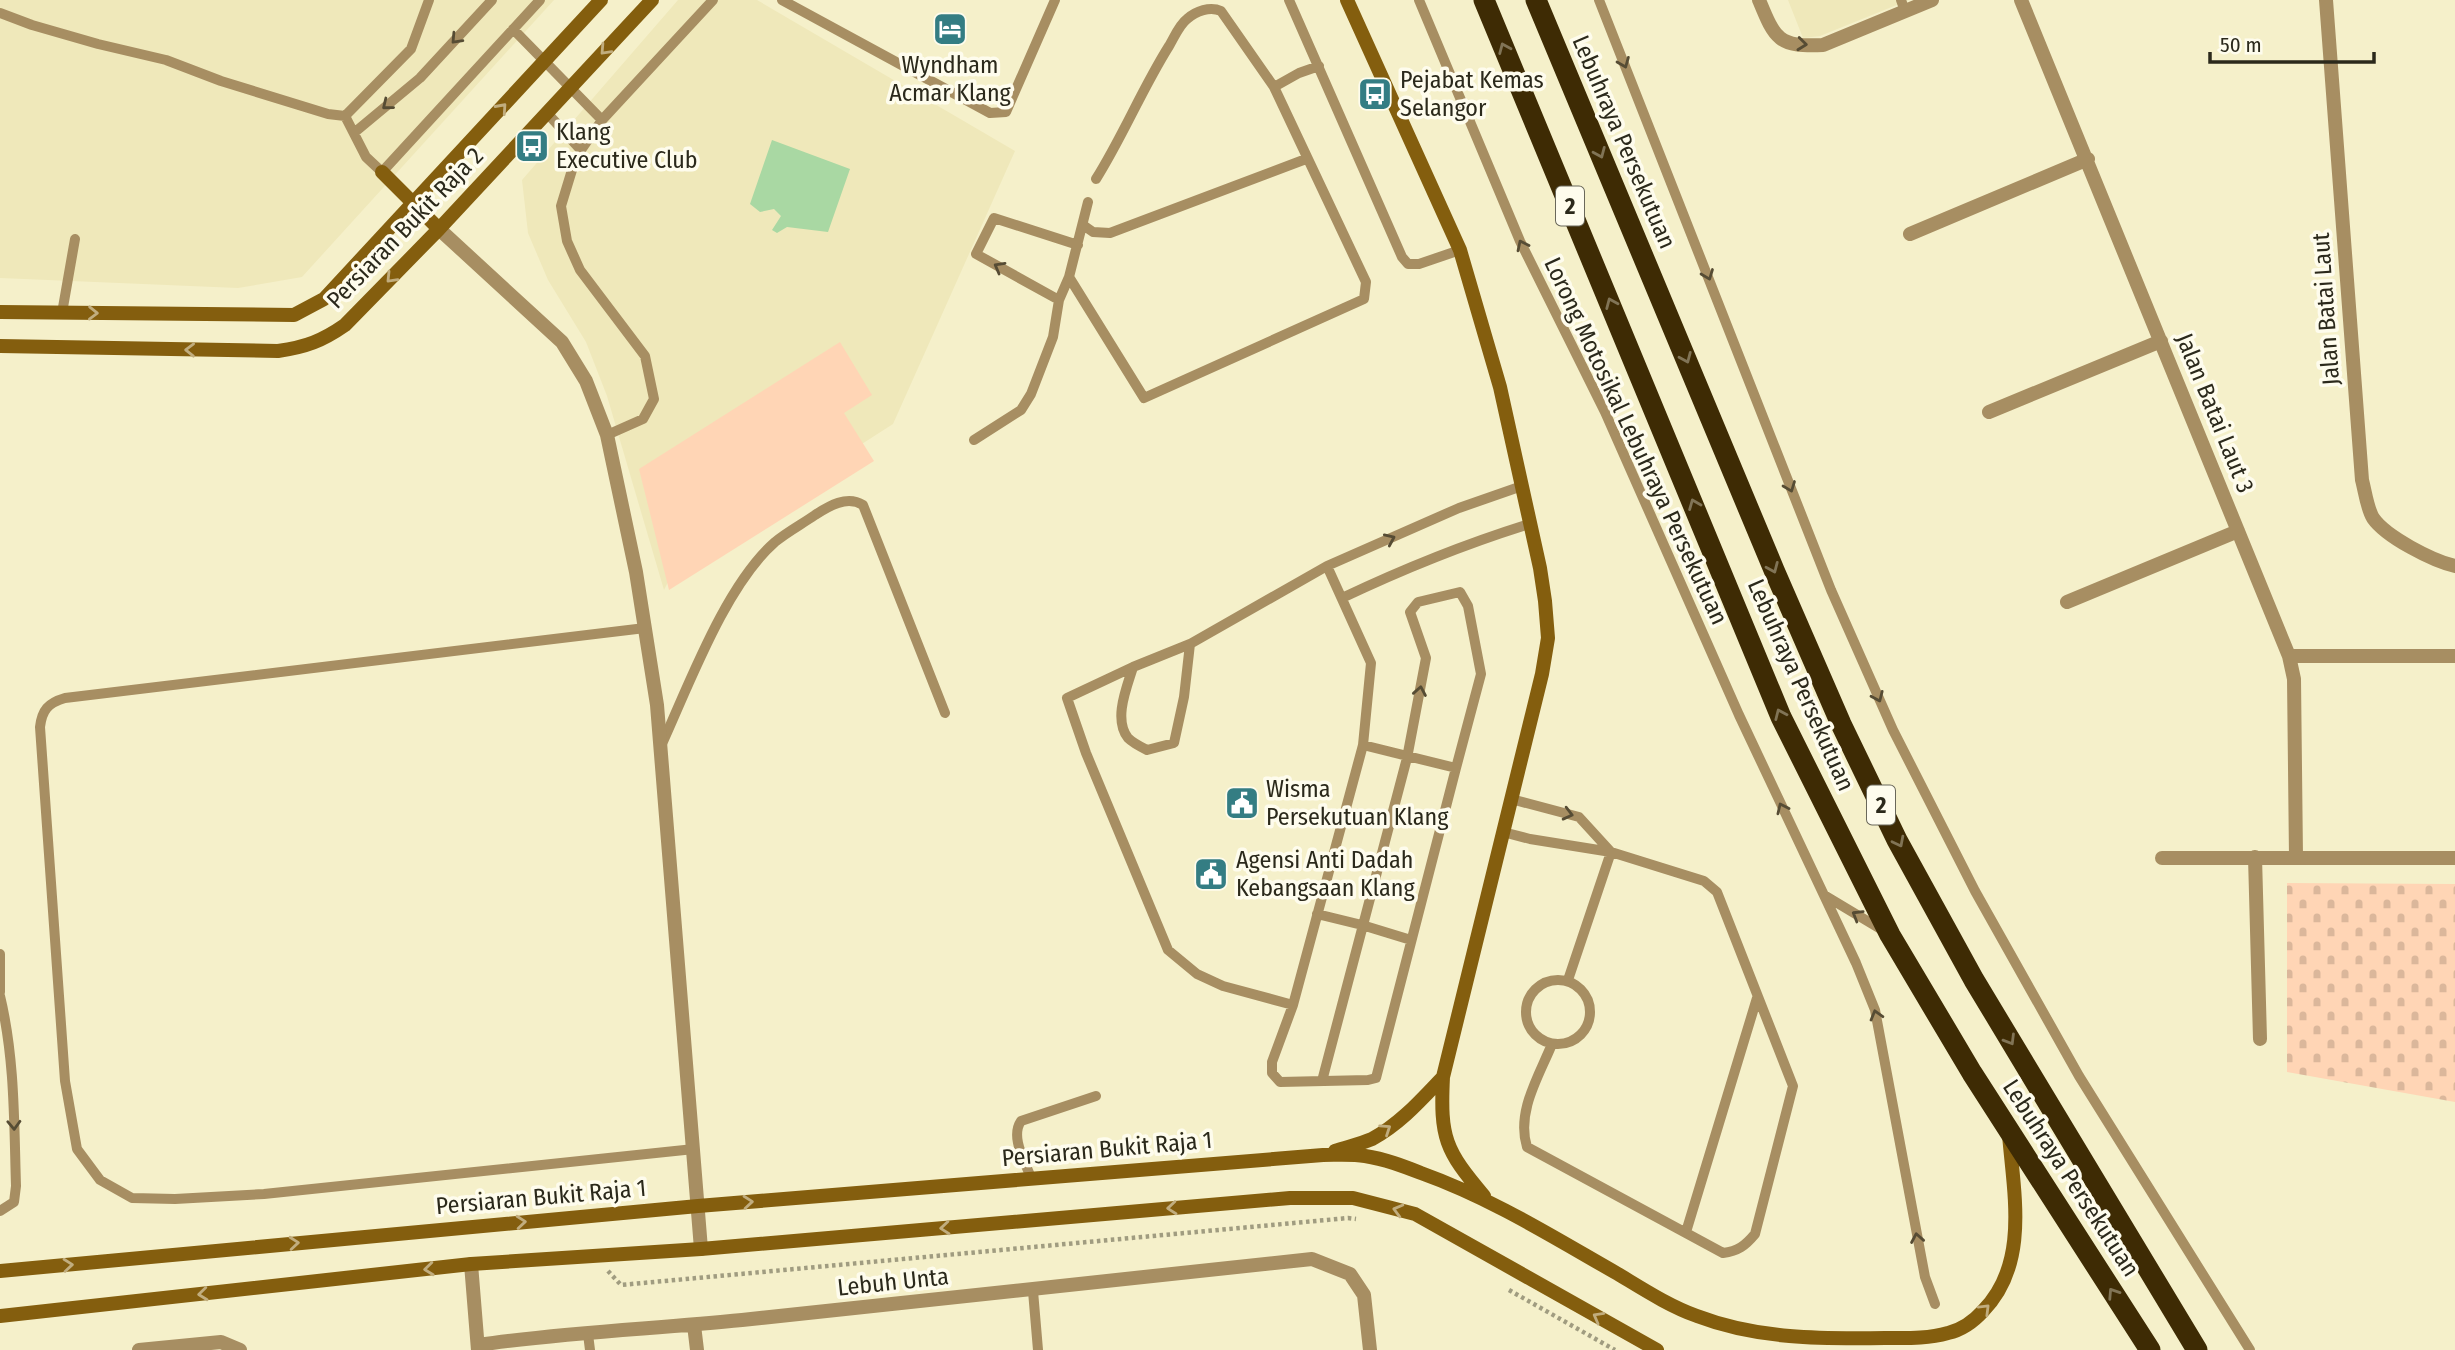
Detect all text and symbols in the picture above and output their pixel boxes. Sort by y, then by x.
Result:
hotel icon: Wyndham Acmar Klang [931,10,969,48]
scale bar [2210,21,2374,65]
one-way arrow [452,31,465,44]
street label: Lebuhraya Persekutuan [1566,31,1682,253]
text: 50 m [2220,32,2262,58]
one-way arrow [1797,36,1808,51]
one-way arrow [601,42,614,55]
one-way arrow [1498,43,1512,56]
place label: Wyndham Acmar Klang [889,51,1012,107]
one-way arrow [1616,57,1630,69]
place label: Pejabat Kemas Selangor [1400,66,1544,122]
bus stop icon: Pejabat Kemas Selangor [1356,75,1394,113]
one-way arrow [383,97,395,110]
one-way arrow [494,103,506,116]
place label: Klang Executive Club [556,118,698,174]
bus stop icon: Klang Executive Club [513,127,551,165]
street label: Persiaran Bukit Raja 2 [321,142,489,314]
one-way arrow [1592,147,1606,159]
road number: 2 [1556,186,1584,226]
street label: Jalan Batai Laut [2307,232,2345,386]
one-way arrow [1517,240,1531,252]
street label: Lorong Motosikal Lebuhraya Persekutuan [1538,253,1734,629]
one-way arrow [994,262,1006,275]
one-way arrow [1699,268,1713,280]
one-way arrow [387,269,400,282]
one-way arrow [1605,298,1619,310]
one-way arrow [87,306,98,321]
street label: Jalan Batai Laut 3 [2170,329,2260,497]
one-way arrow [184,342,194,358]
one-way arrow [1678,351,1692,363]
one-way arrow [1782,480,1796,492]
one-way arrow [1688,498,1702,510]
one-way arrow [1382,533,1395,547]
one-way arrow [1765,561,1779,573]
street label: Lebuhraya Persekutuan [1742,575,1860,795]
one-way arrow [1412,685,1427,697]
one-way arrow [1870,690,1884,702]
one-way arrow [1774,709,1788,721]
place label: Wisma Persekutuan Klang [1266,775,1449,831]
public building icon: Wisma Persekutuan Klang [1223,784,1261,822]
road number: 2 [1867,786,1895,824]
one-way arrow [1776,803,1790,815]
one-way arrow [1561,806,1573,820]
one-way arrow [1890,834,1904,847]
place label: Agensi Anti Dadah Kebangsaan Klang [1236,846,1415,902]
public building icon: Agensi Anti Dadah Kebangsaan Klang [1192,855,1230,893]
one-way arrow [1851,910,1864,923]
one-way arrow [1870,1009,1885,1021]
one-way arrow [2002,1032,2015,1045]
street label: Lebuhraya Persekutuan [1997,1074,2145,1282]
one-way arrow [6,1120,21,1131]
one-way arrow [1378,1125,1391,1138]
street label: Persiaran Bukit Raja 1 [1001,1126,1213,1172]
street label: Persiaran Bukit Raja 1 [435,1174,647,1220]
one-way arrow [742,1195,753,1210]
one-way arrow [1166,1200,1177,1215]
one-way arrow [1392,1204,1404,1218]
one-way arrow [516,1215,527,1230]
one-way arrow [940,1220,951,1235]
one-way arrow [1911,1232,1926,1244]
one-way arrow [289,1236,300,1251]
one-way arrow [63,1258,74,1273]
one-way arrow [423,1261,435,1276]
street label: Lebuh Unta [836,1262,950,1302]
one-way arrow [197,1286,208,1301]
one-way arrow [2109,1287,2122,1300]
one-way arrow [1977,1304,1990,1317]
one-way arrow [1593,1312,1605,1325]

